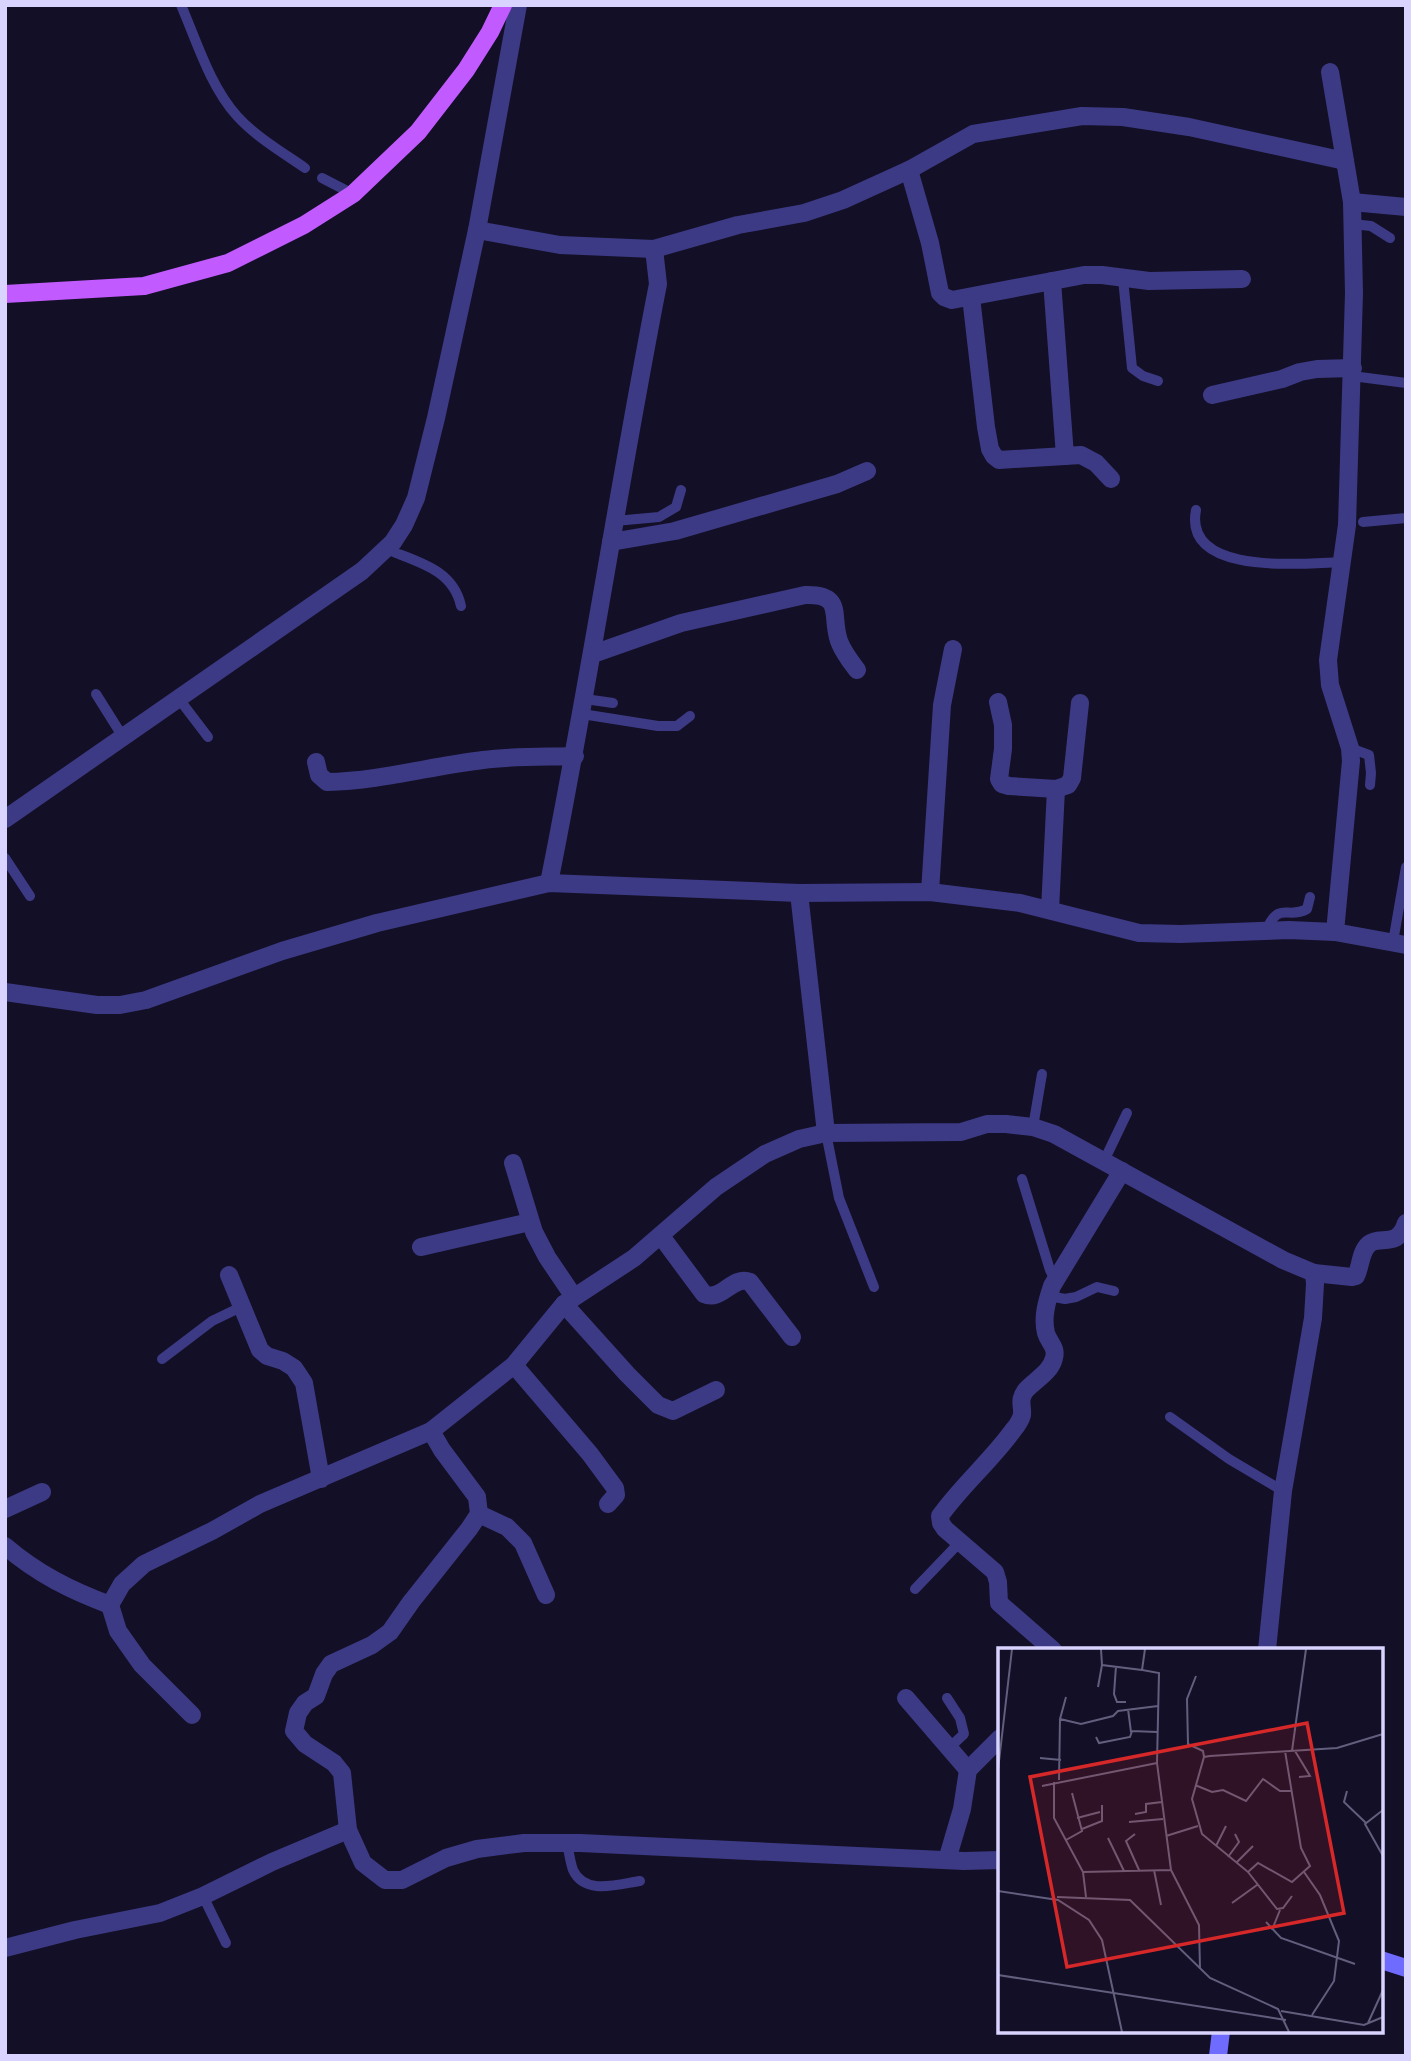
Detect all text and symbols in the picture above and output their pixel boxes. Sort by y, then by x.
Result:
inset map [998,1648,1383,2033]

